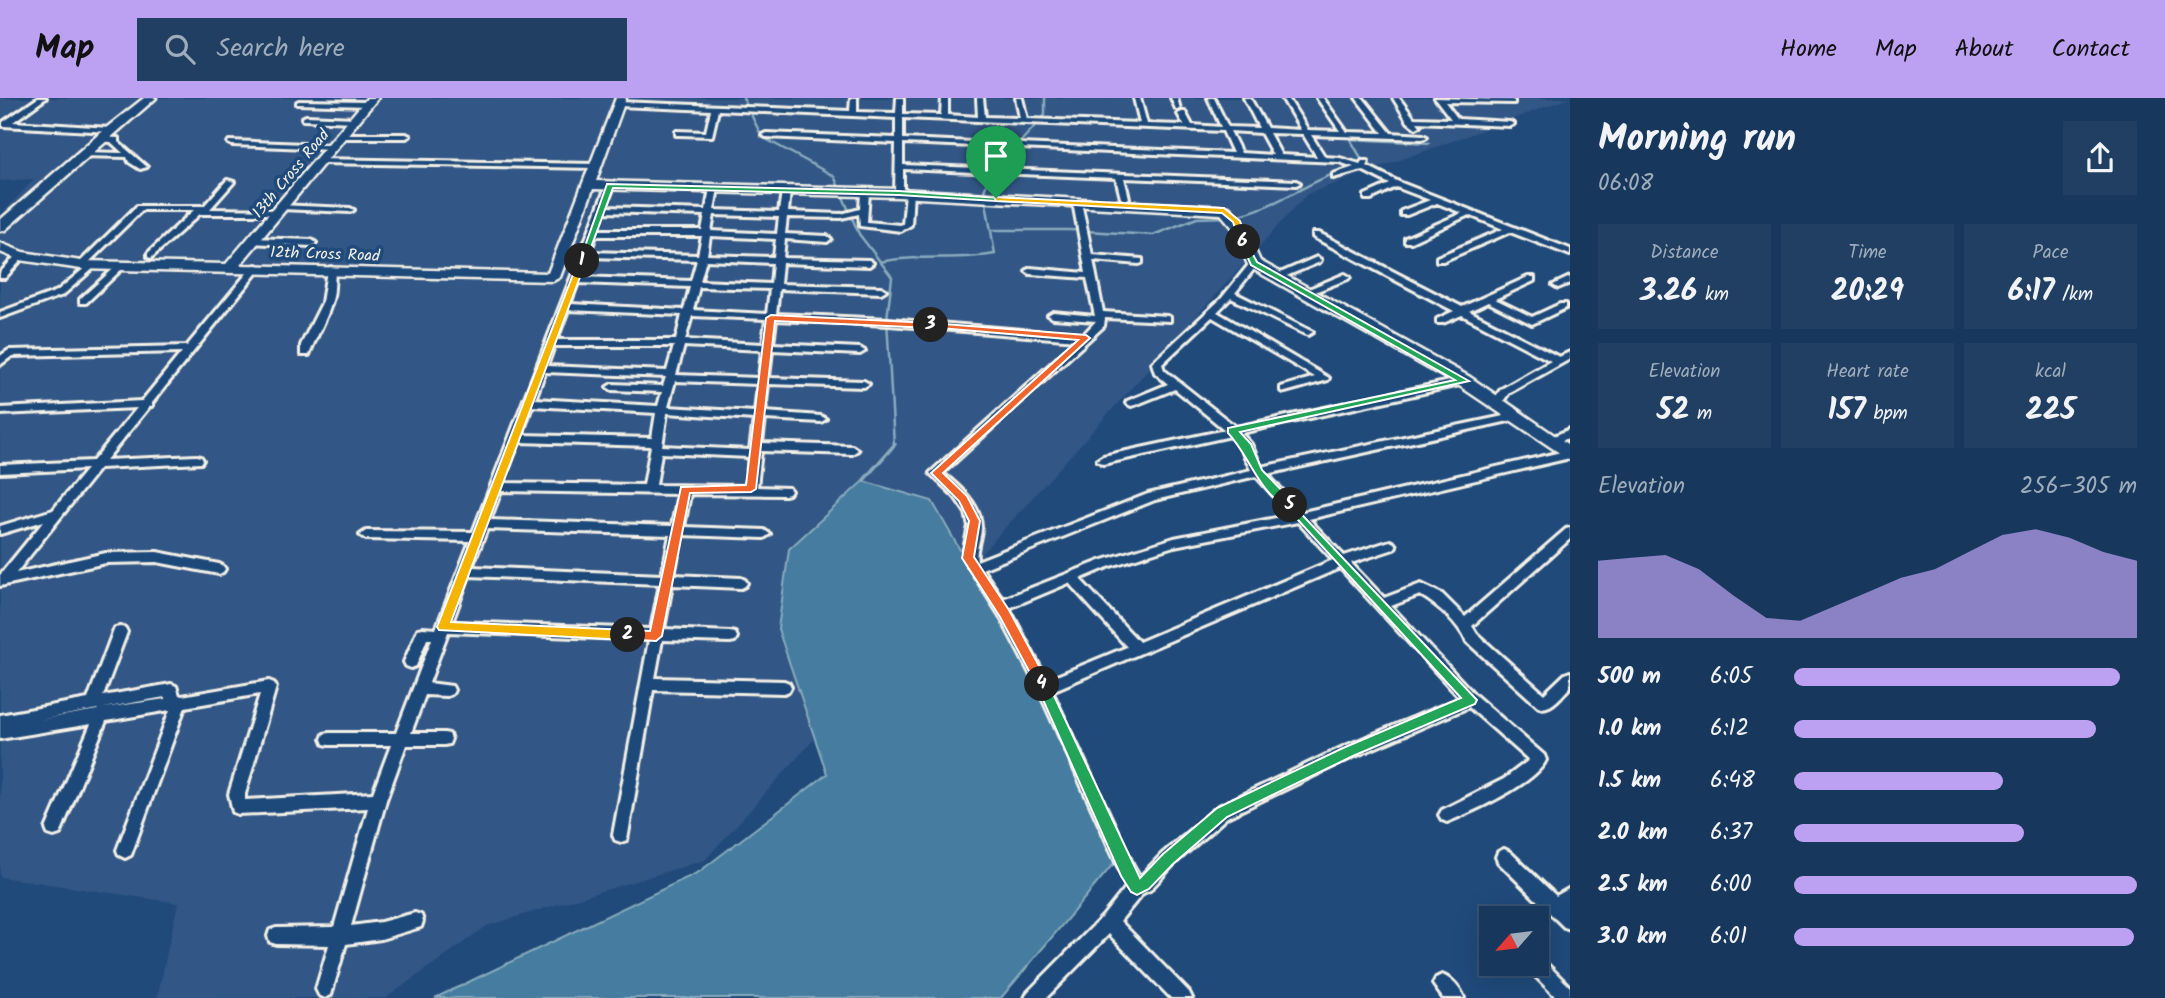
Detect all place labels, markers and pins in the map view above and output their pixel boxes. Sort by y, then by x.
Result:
pin [966,126,1026,198]
pin: 6 [1226,225,1260,260]
pin: 1 [564,244,600,278]
pin: 3 [914,308,948,342]
pin: 5 [1272,488,1308,522]
pin: 2 [610,618,646,652]
pin: 4 [1024,666,1060,702]

